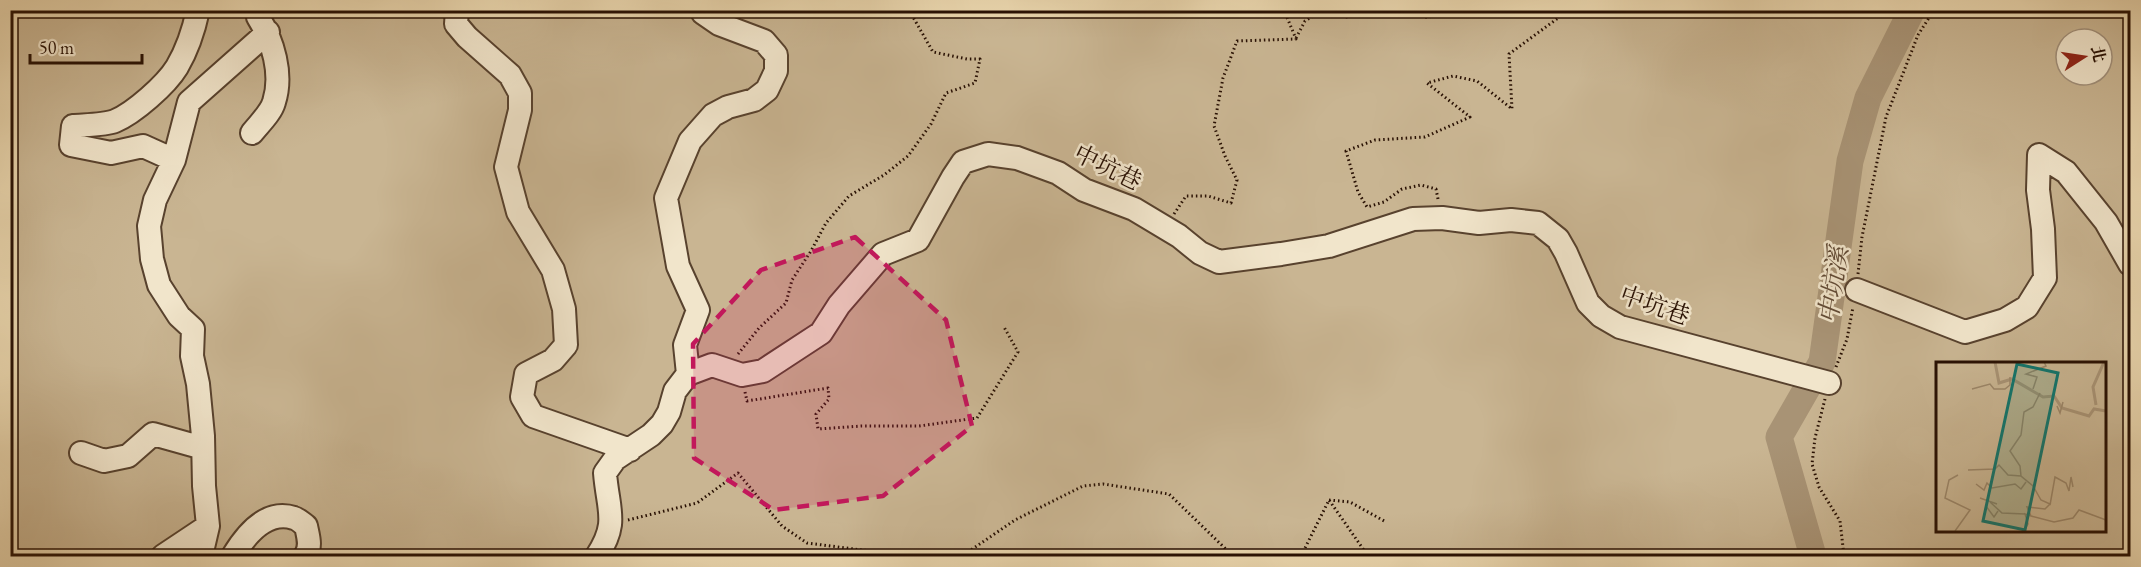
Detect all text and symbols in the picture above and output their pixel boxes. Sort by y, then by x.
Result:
scale bar [30,27,142,65]
north arrow [2054,27,2114,87]
text: 50 m [39,36,74,59]
text: 北 [2086,44,2110,64]
street label: 中坑巷 [1069,137,1147,197]
water label: 中坑溪 [1811,241,1856,326]
street label: 中坑巷 [1616,279,1694,331]
inset map [1936,362,2105,531]

